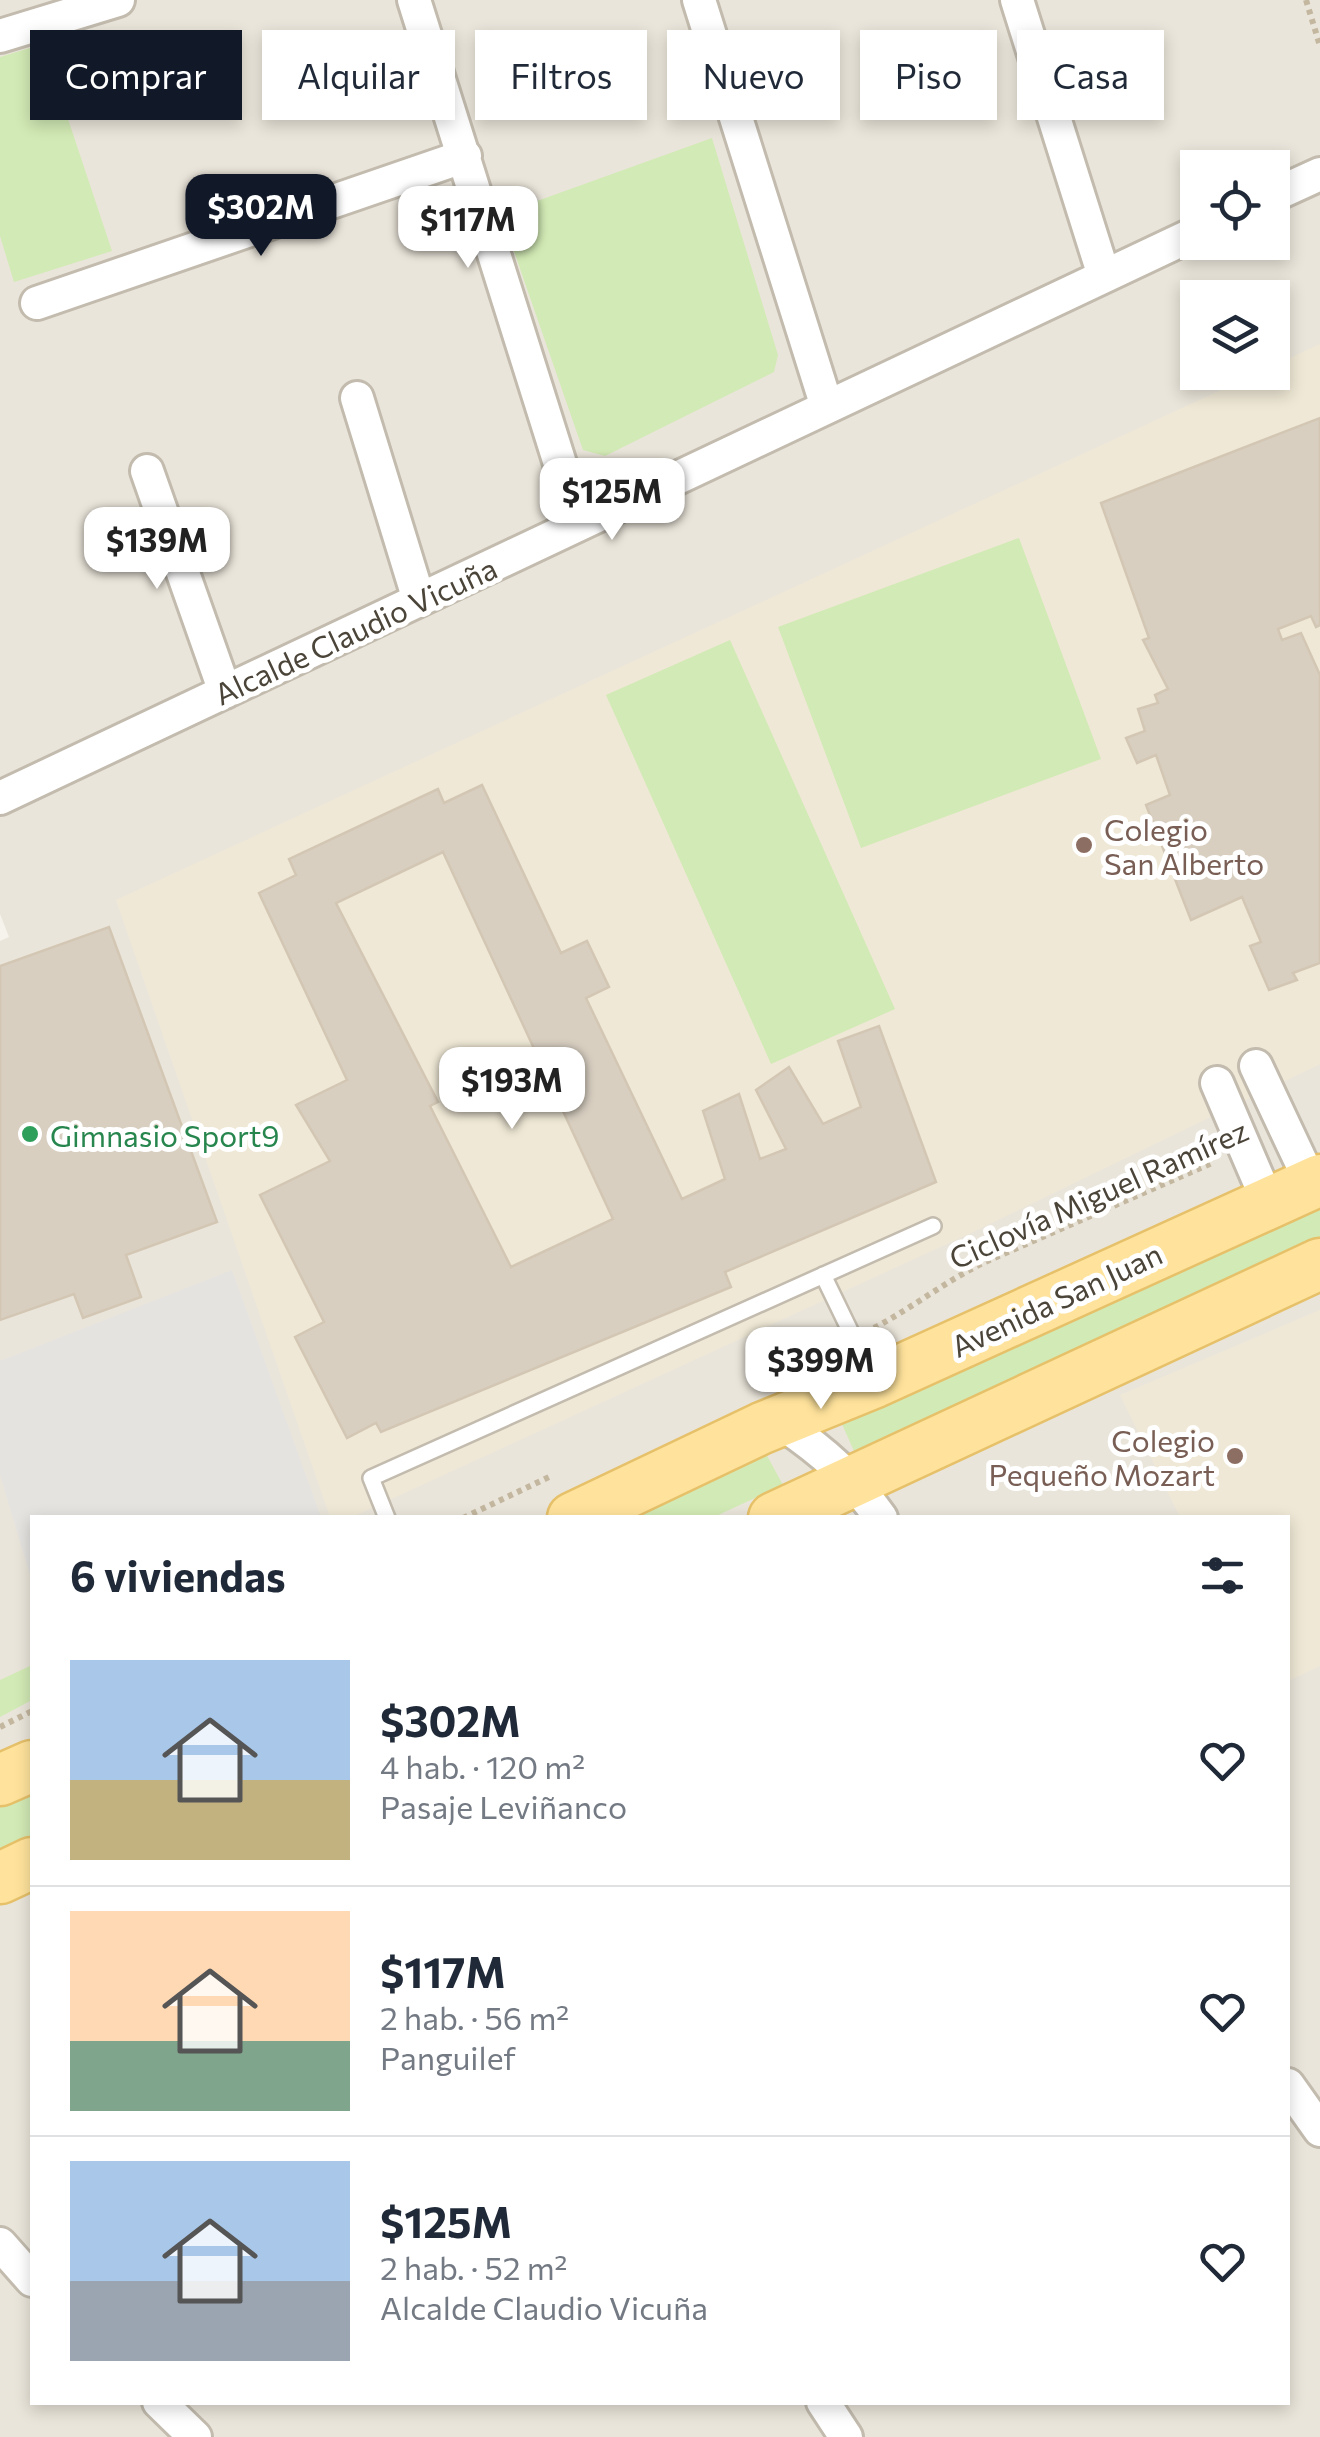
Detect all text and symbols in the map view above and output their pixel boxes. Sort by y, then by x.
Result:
chip: Comprar [30,30,242,120]
chip: Alquilar [262,30,455,120]
chip: Filtros [475,30,647,120]
chip: Nuevo [667,30,840,120]
chip: Piso [860,30,997,120]
chip: Casa [1017,30,1164,120]
map controls [1180,150,1290,390]
button: locate [1180,150,1290,260]
pin: $302M [191,174,331,259]
text: $302M [207,186,315,226]
pin: $117M [398,186,538,271]
text: $117M [420,198,516,238]
button: layers [1180,280,1290,390]
pin: $125M [542,458,682,543]
text: $125M [562,470,662,510]
pin: $139M [87,507,227,592]
text: $139M [106,519,208,559]
street label: Alcalde Claudio Vicuña [208,548,502,712]
place label: Colegio San Alberto [1104,810,1264,881]
marker: Colegio San Alberto [1073,834,1095,856]
pin: $193M [442,1047,582,1132]
text: $193M [461,1059,563,1099]
street label: Ciclovía Miguel Ramírez [943,1110,1253,1276]
place label: Gimnasio Sport9 [50,1116,280,1153]
marker: Gimnasio Sport9 [19,1123,41,1145]
street label: Avenida San Juan [945,1234,1167,1364]
pin: $399M [751,1327,891,1412]
text: $399M [767,1339,875,1379]
place label: Colegio Pequeño Mozart [988,1421,1215,1492]
marker: Colegio Pequeño Mozart [1224,1445,1246,1467]
icon: filters [1195,1548,1250,1603]
text: 6 viviendas [70,1549,286,1601]
text: $302M [380,1694,521,1746]
icon: home [150,1700,270,1820]
icon: heart [1195,1733,1250,1788]
text: 4 hab. · 120 m² [380,1746,585,1786]
text: Pasaje Leviñanco [380,1786,627,1826]
text: $117M [380,1945,506,1997]
icon: home [150,1951,270,2071]
icon: heart [1195,1984,1250,2039]
text: 2 hab. · 56 m² [380,1997,569,2037]
text: Panguilef [380,2037,516,2077]
text: $125M [380,2195,512,2247]
icon: home [150,2201,270,2321]
icon: heart [1195,2234,1250,2289]
text: 2 hab. · 52 m² [380,2247,568,2287]
text: Alcalde Claudio Vicuña [380,2287,708,2327]

